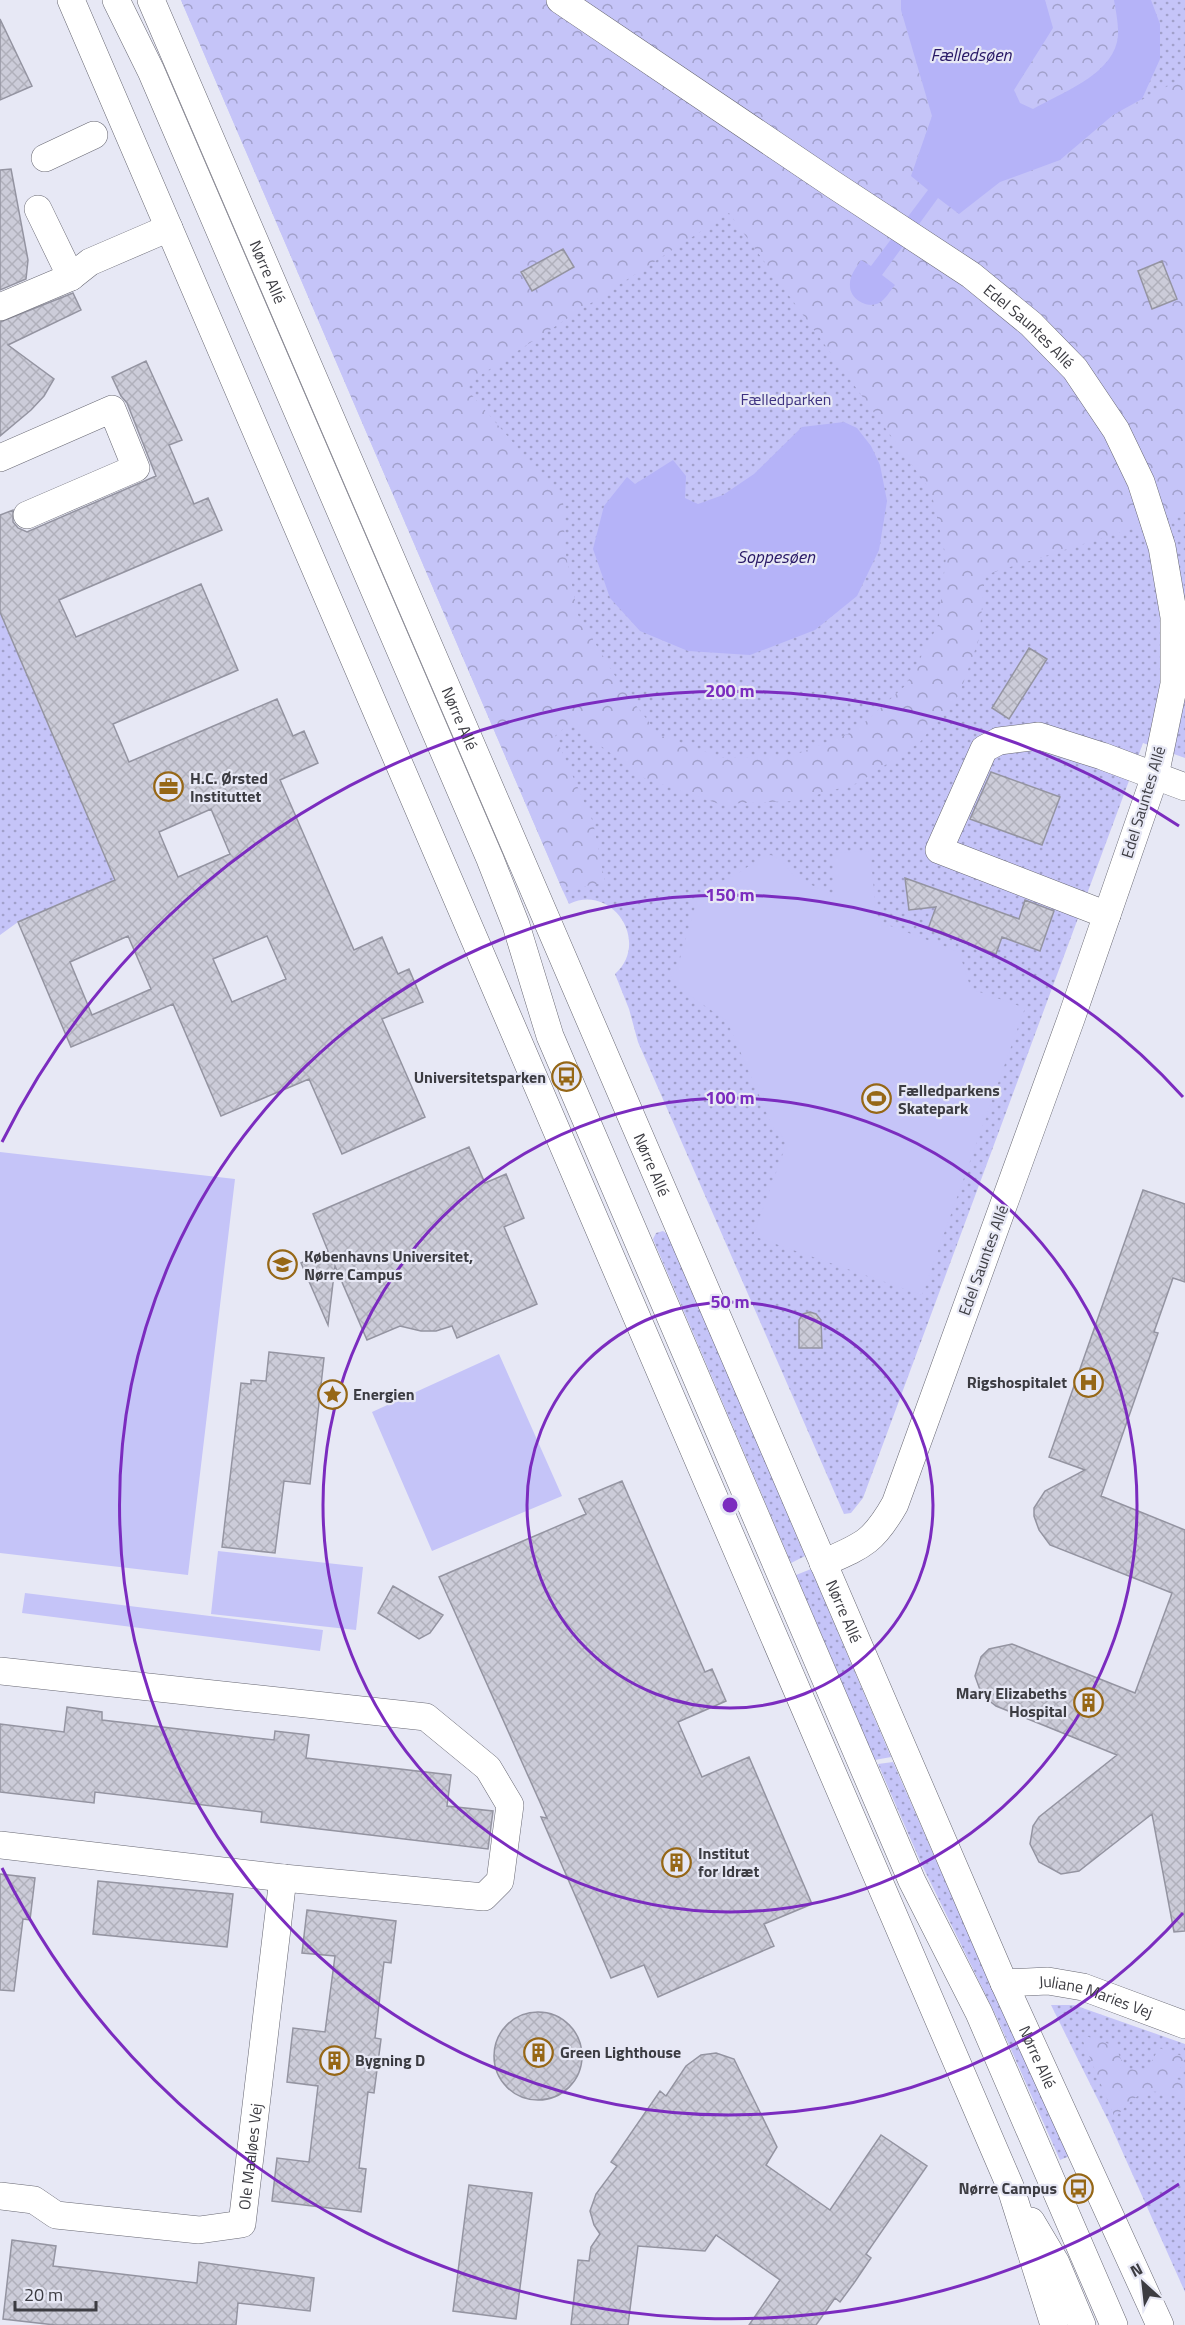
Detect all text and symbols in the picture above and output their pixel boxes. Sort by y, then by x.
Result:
water label: Fælledsøen [931,41,1012,68]
street label: Nørre Allé [244,236,292,307]
street label: Edel Sauntes Allé [978,278,1080,374]
park label: Fælledparken [741,387,831,411]
water label: Soppesøen [737,543,816,570]
text: 200 m [705,677,755,704]
street label: Nørre Allé [436,683,484,754]
street label: Edel Sauntes Allé [1115,743,1171,861]
place label: H.C. Ørsted Instituttet [190,766,268,808]
office icon: H.C. Ørsted Instituttet [153,771,185,803]
text: 150 m [705,881,755,908]
bus stop icon: Universitetsparken [551,1061,583,1093]
place label: Universitetsparken [414,1065,546,1089]
place label: Fælledparkens Skatepark [898,1078,1000,1120]
sports icon: Fælledparkens Skatepark [861,1083,893,1115]
text: 100 m [705,1084,755,1111]
street label: Nørre Allé [628,1129,676,1200]
street label: Edel Sauntes Allé [952,1201,1014,1319]
place label: Københavns Universitet, Nørre Campus [304,1244,473,1286]
school or university icon: Københavns Universitet, Nørre Campus [267,1249,299,1281]
text: 50 m [710,1288,750,1315]
hospital icon: Rigshospitalet [1072,1366,1104,1398]
place label: Rigshospitalet [967,1370,1067,1394]
place icon: Energien [316,1378,348,1410]
place label: Energien [353,1382,415,1406]
centre of rings [720,1495,740,1515]
street label: Nørre Allé [820,1576,868,1647]
place label: Mary Elizabeths Hospital [956,1681,1067,1723]
building icon: Mary Elizabeths Hospital [1072,1686,1104,1718]
place label: Institut for Idræt [698,1841,759,1883]
building icon: Institut for Idræt [661,1846,693,1878]
street label: Juliane Maries Vej [1038,1969,1156,2024]
street label: Nørre Allé [1013,2022,1063,2092]
building icon: Green Lighthouse [523,2036,555,2068]
place label: Green Lighthouse [560,2040,681,2064]
building icon: Bygning D [318,2044,350,2076]
place label: Bygning D [355,2048,425,2072]
street label: Ole Maaløes Vej [232,2102,268,2211]
bus stop icon: Nørre Campus [1062,2172,1094,2204]
place label: Nørre Campus [959,2176,1057,2200]
north arrow [1113,2253,1173,2313]
text: N [1126,2256,1147,2283]
scale bar [15,2274,96,2312]
text: 20 m [24,2281,63,2308]

